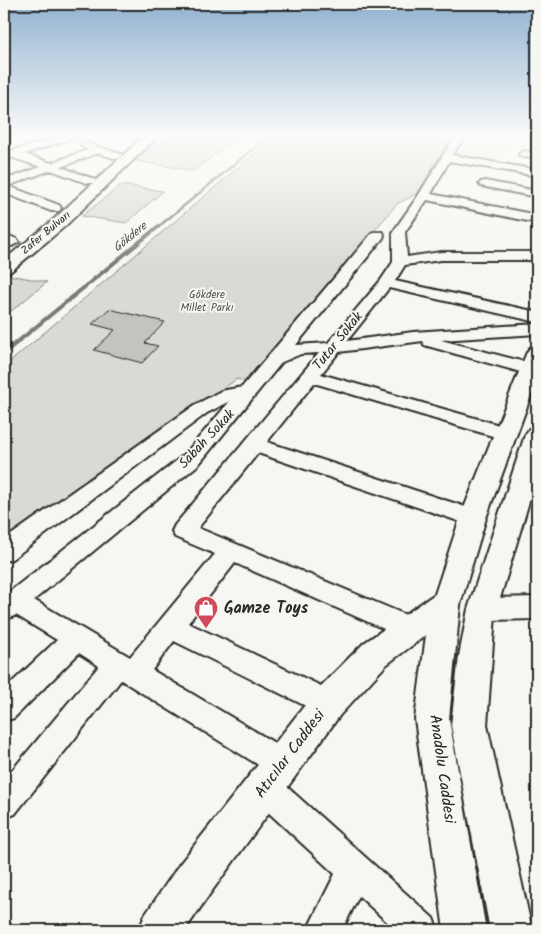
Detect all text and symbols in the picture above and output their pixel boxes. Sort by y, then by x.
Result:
street label: Zafer Bulvarı [17,207,75,259]
water label: Gökdere [109,216,152,257]
park label: Gökdere Millet Parkı [180,286,234,317]
street label: Tutar Sokak [307,307,369,375]
street label: Sabah Sokak [174,404,241,474]
shop icon: Gamze Toys [193,595,219,629]
place label: Gamze Toys [224,596,309,621]
street label: Atıcılar Caddesi [248,703,332,804]
street label: Anadolu Caddesi [422,713,462,826]

